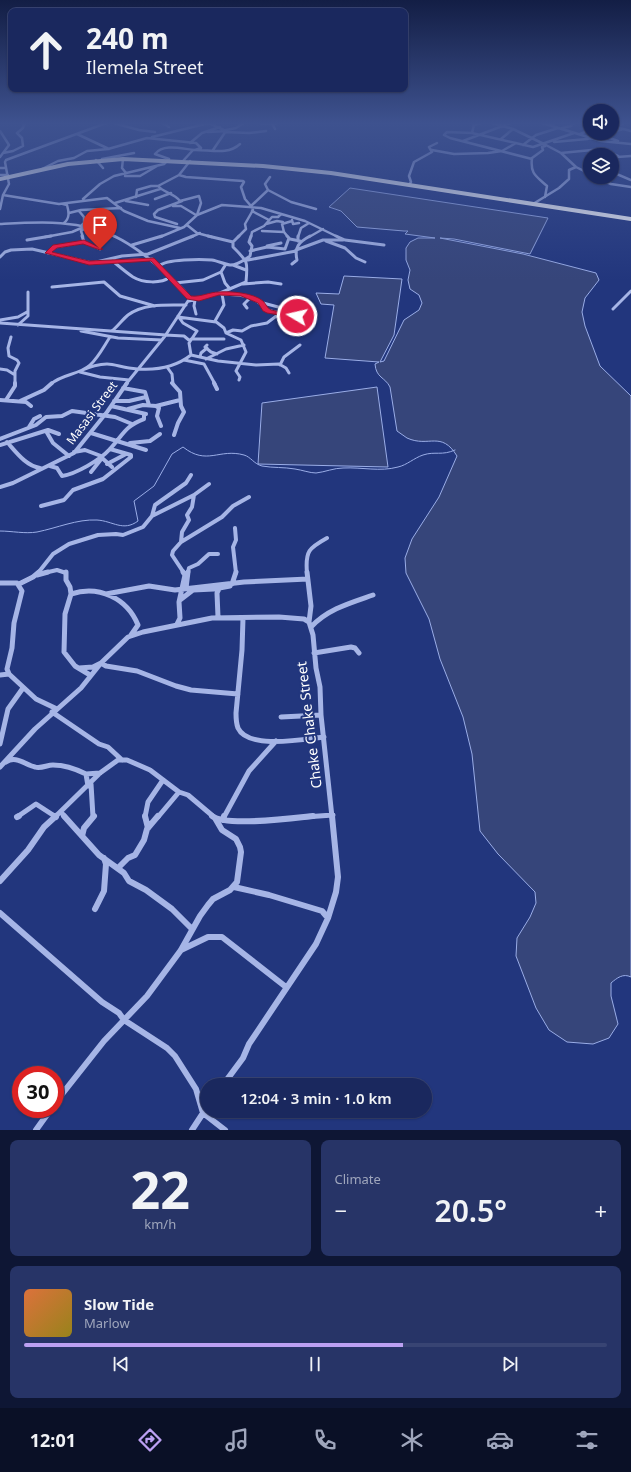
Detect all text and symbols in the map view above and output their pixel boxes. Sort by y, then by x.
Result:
text: 240 m [86,19,169,57]
icon: ahead [20,24,72,76]
text: Ilemela Street [86,55,204,79]
map controls [583,104,619,184]
button: sound [583,104,619,140]
button: layers [583,148,619,184]
pin [83,208,117,249]
icon: arrive [89,214,111,236]
position arrow [276,295,318,337]
street label: Masasi Street [62,377,122,448]
street label: Chake Chake Street [291,660,326,790]
speed limit sign: 30 [12,1066,64,1118]
text: 12:04 · 3 min · 1.0 km [240,1088,392,1108]
text: 22 [131,1153,190,1224]
text: Climate [335,1170,381,1188]
text: 20.5° [434,1190,507,1231]
text: − [335,1195,347,1225]
text: + [594,1195,607,1225]
text: km/h [144,1215,176,1233]
text: Slow Tide [84,1294,154,1314]
text: Marlow [84,1314,130,1332]
icon: previous [110,1353,132,1375]
icon: pause [304,1353,326,1375]
icon: next [499,1353,521,1375]
icon: directions [136,1426,164,1454]
icon: music [223,1426,251,1454]
icon: phone [311,1426,339,1454]
icon: climate [398,1426,426,1454]
icon: car [486,1426,514,1454]
icon: filters [573,1426,601,1454]
text: 12:01 [30,1428,76,1452]

